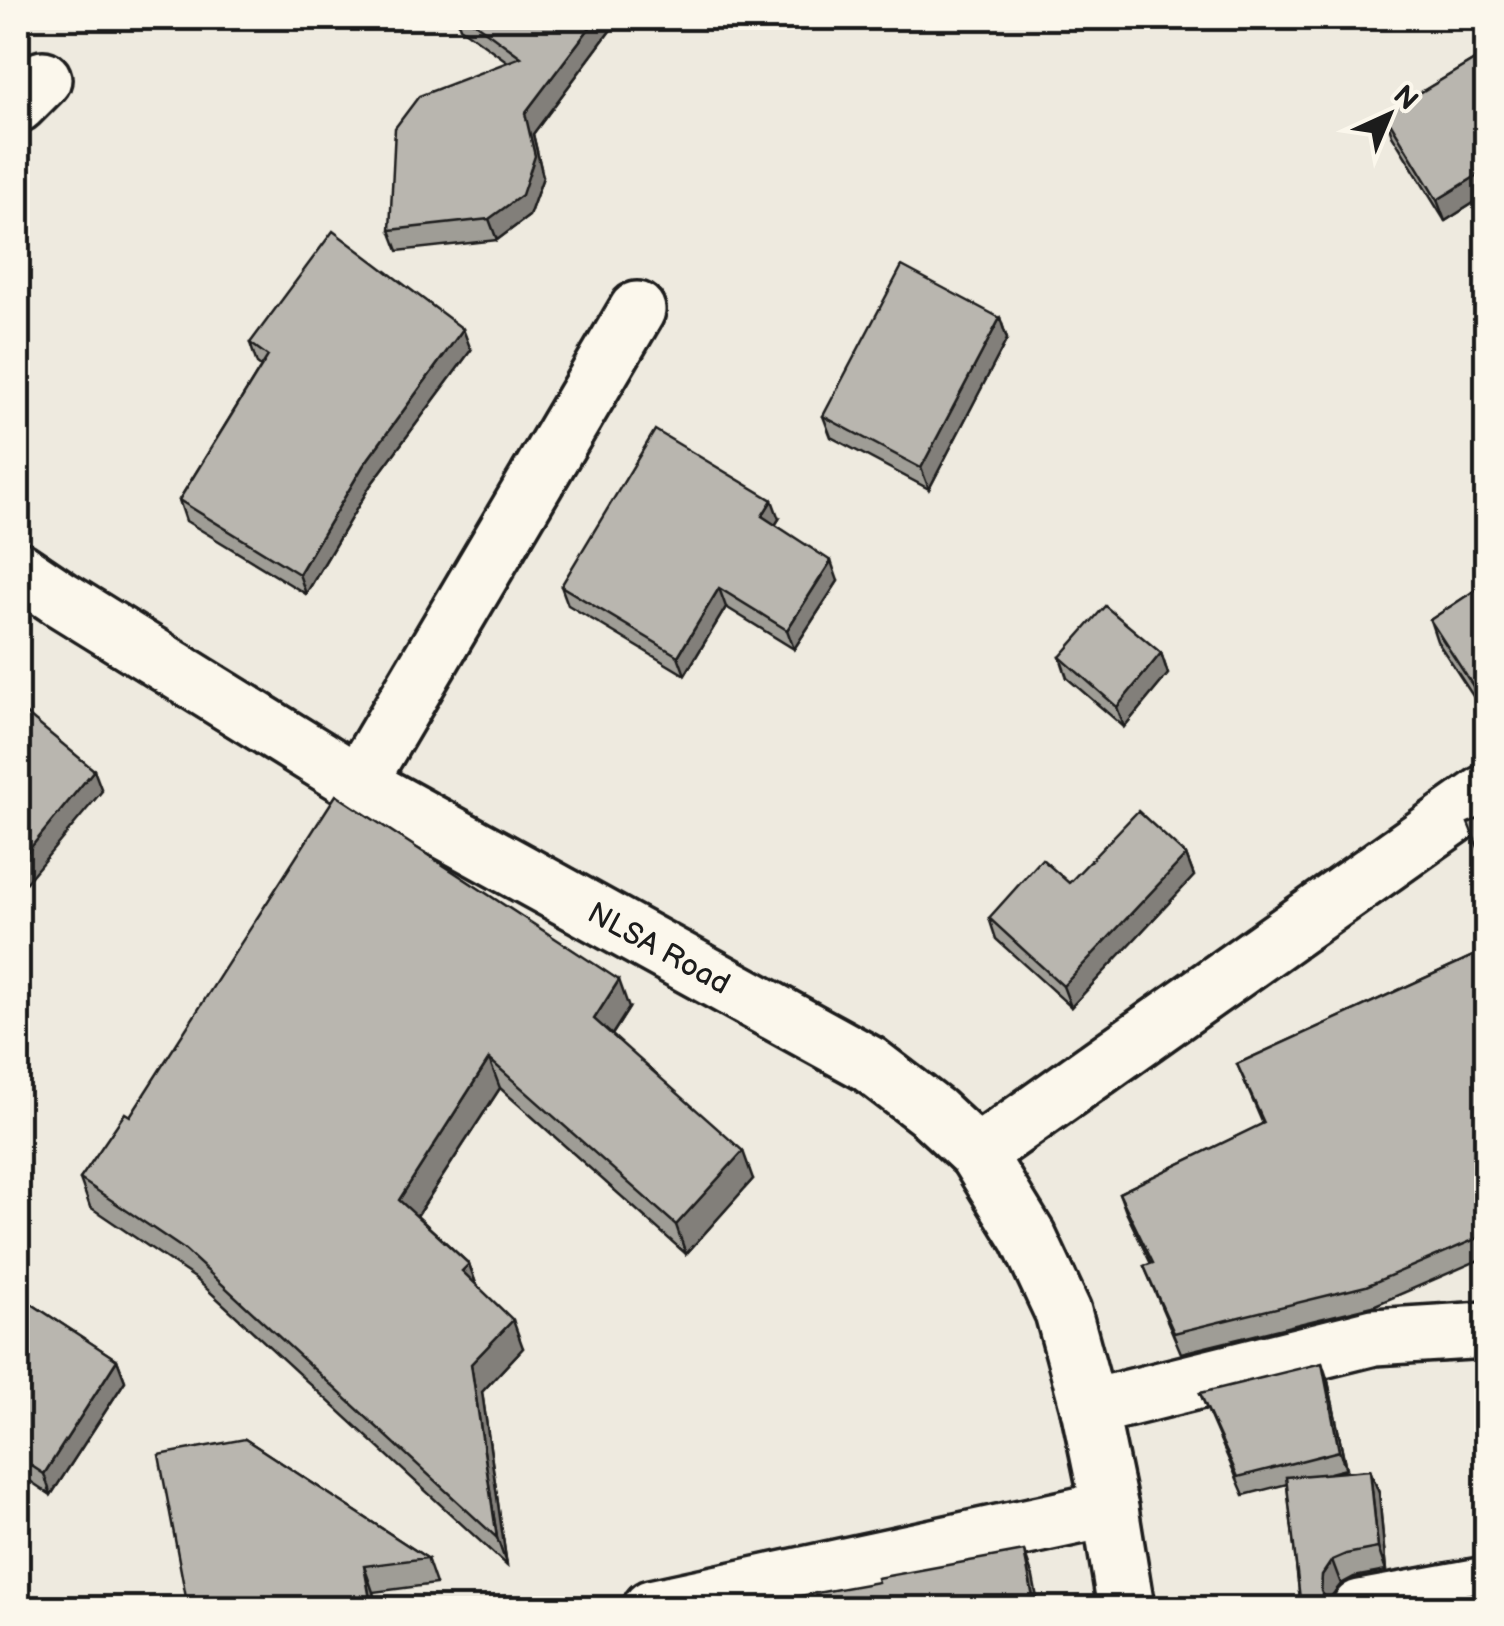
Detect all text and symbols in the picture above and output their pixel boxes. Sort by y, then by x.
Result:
north arrow [1339,65,1439,165]
text: N [1386,79,1424,117]
street label: NLSA Road [581,895,736,1003]

